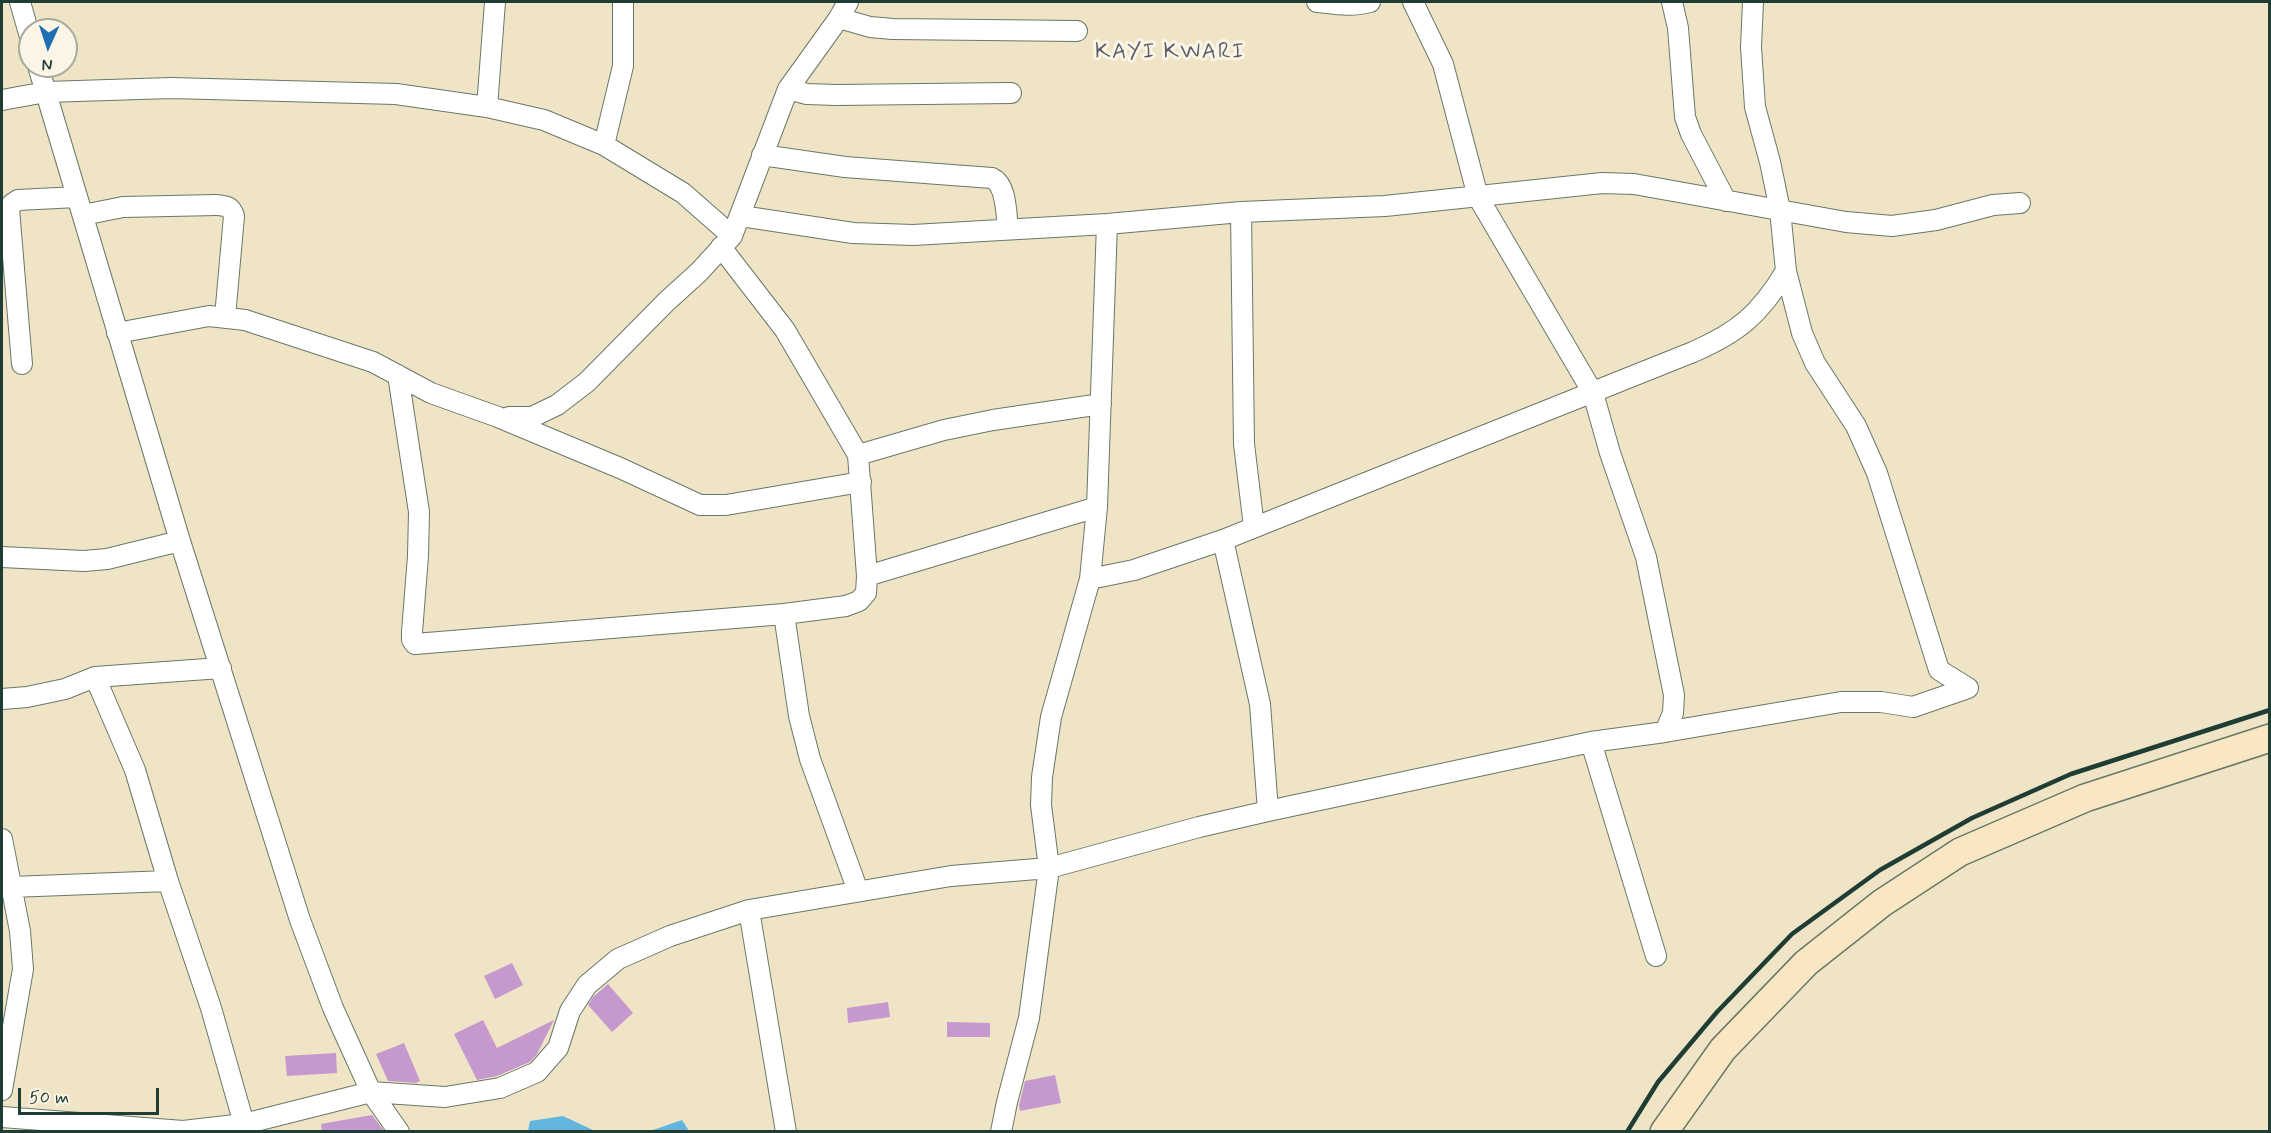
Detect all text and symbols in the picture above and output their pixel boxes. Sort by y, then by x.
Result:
north arrow [18,18,78,78]
district label: KAYI KWARI [1094,40,1246,66]
text: N [41,54,53,75]
scale bar [21,1076,162,1114]
text: 50 m [29,1086,69,1110]

